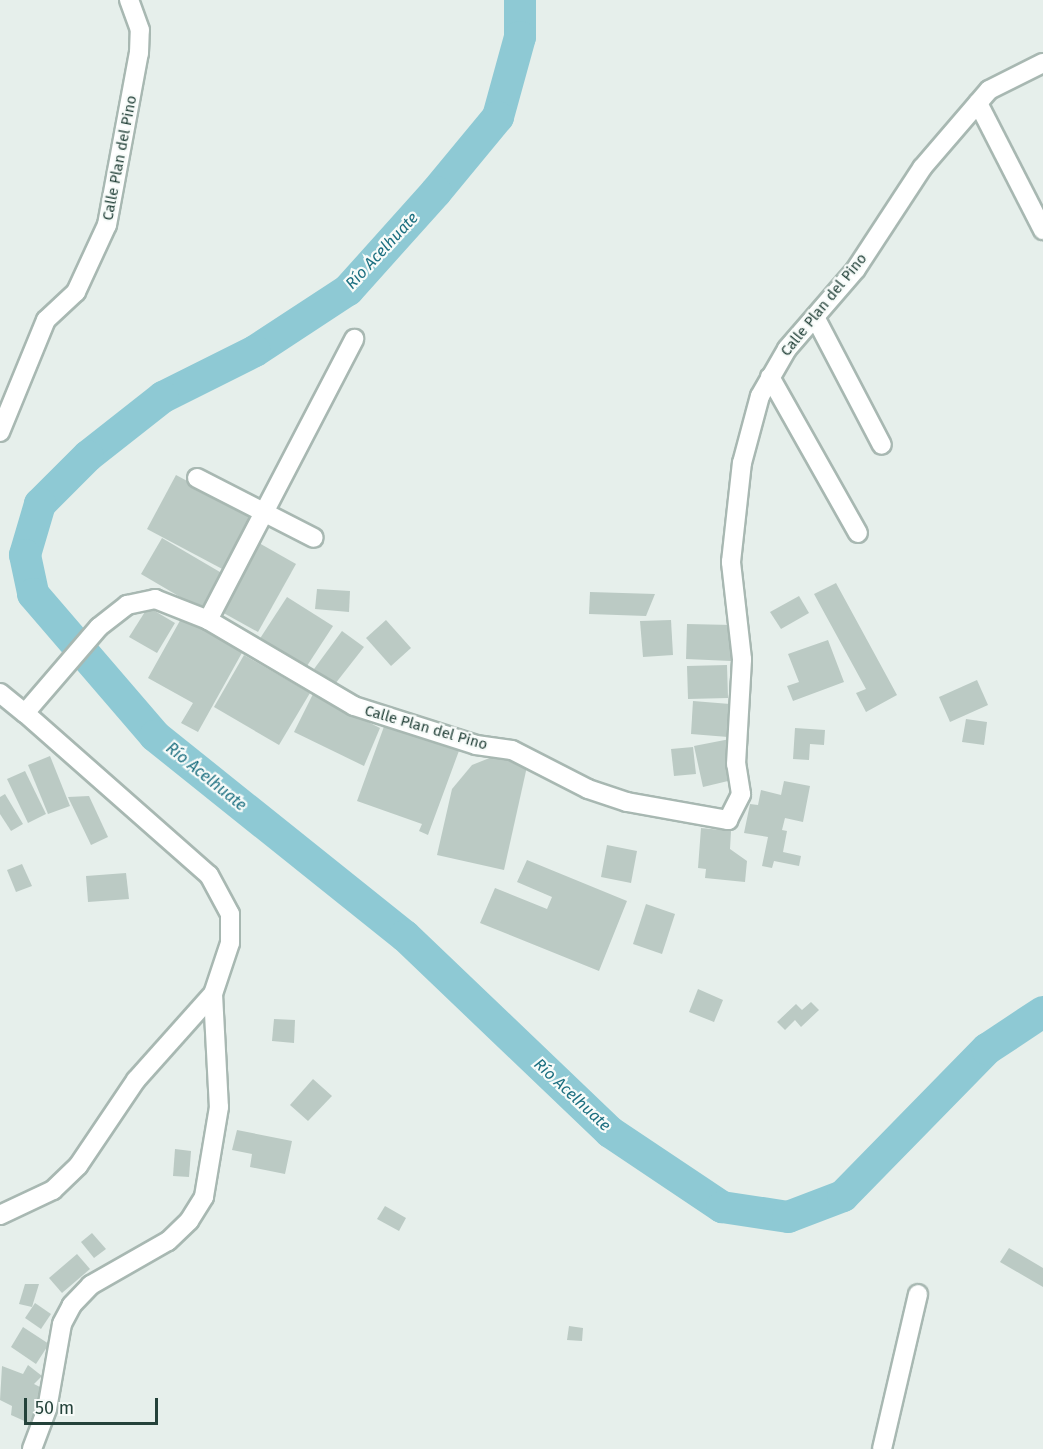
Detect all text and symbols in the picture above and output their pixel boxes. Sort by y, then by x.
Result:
street label: Calle Plan del Pino [99,94,141,222]
water label: Río Acelhuate [342,209,422,293]
street label: Calle Plan del Pino [777,250,871,360]
street label: Calle Plan del Pino [363,702,489,754]
water label: Río Acelhuate [162,739,250,815]
water label: Río Acelhuate [530,1055,614,1135]
scale bar [27,1386,160,1424]
text: 50 m [35,1397,74,1419]

